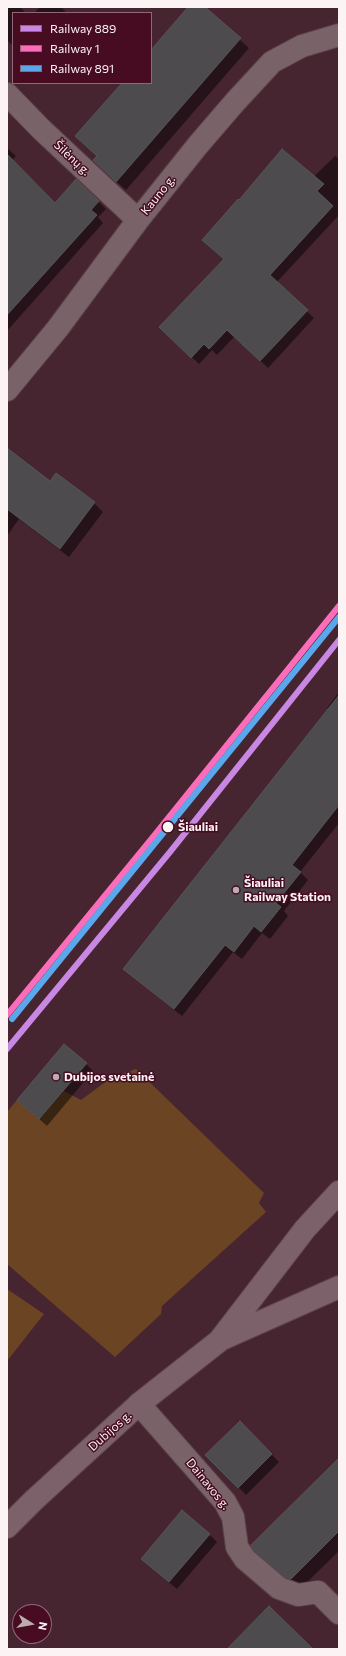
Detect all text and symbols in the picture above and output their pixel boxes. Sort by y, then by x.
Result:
legend [12,12,152,84]
text: Railway 889 [50,21,116,35]
text: Railway 1 [50,41,100,55]
text: Railway 891 [50,61,114,75]
street label: Šilėnų g. [51,137,93,179]
street label: Kauno g. [138,172,178,218]
marker: Šiauliai [161,820,175,834]
place label: Šiauliai [178,820,218,834]
place label: Šiauliai Railway Station [244,876,331,904]
marker: Šiauliai Railway Station [231,885,241,895]
place label: Dubijos svetainė [64,1070,154,1084]
marker: Dubijos svetainė [51,1072,61,1082]
street label: Dubijos g. [86,1408,134,1454]
street label: Dainavos g. [183,1456,233,1512]
north arrow [12,1604,52,1644]
text: N [36,1621,50,1631]

